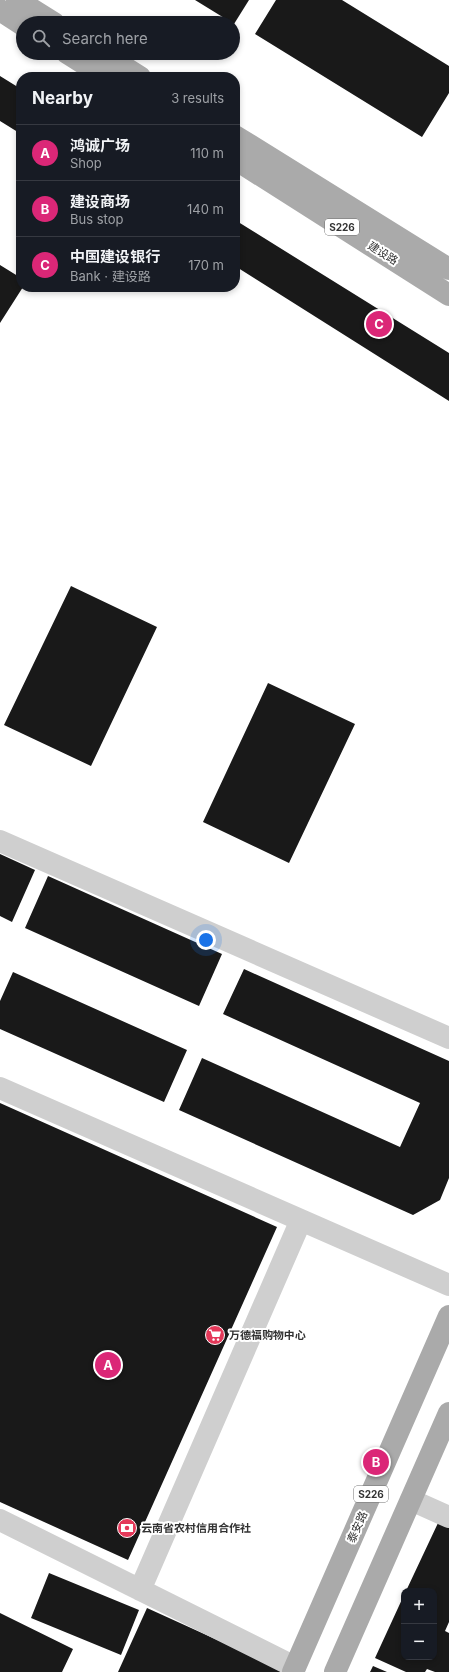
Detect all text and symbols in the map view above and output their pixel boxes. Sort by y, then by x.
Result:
search box [16,16,240,60]
icon: search [30,27,52,49]
text: Search here [62,29,148,48]
text: Nearby [32,88,93,108]
text: 3 results [171,90,224,106]
text: 鸿诚广场 [70,136,130,155]
text: A [40,145,50,161]
text: 110 m [190,145,224,161]
text: Shop [70,155,102,171]
text: 建设商场 [70,192,130,211]
text: B [41,201,49,217]
text: 140 m [187,201,224,217]
text: Bus stop [70,211,123,227]
road number: S226 [325,219,359,235]
street label: 建设路 [365,238,401,268]
text: 中国建设银行 [70,247,160,266]
text: C [40,257,50,273]
text: 170 m [188,257,224,273]
text: Bank · 建设路 [70,268,151,284]
pin: C [366,309,392,339]
your location [196,930,216,950]
supermarket icon: 万德福购物中心 [204,1324,226,1346]
place label: 万德福购物中心 [229,1328,306,1342]
pin: A [95,1350,121,1380]
pin: B [363,1447,389,1477]
road number: S226 [354,1486,388,1502]
street label: 泰安路 [344,1509,370,1545]
bank icon: 云南省农村信用合作社 [116,1517,138,1539]
place label: 云南省农村信用合作社 [141,1521,251,1535]
map controls [401,1588,437,1660]
button: + [401,1588,437,1624]
button: − [401,1624,437,1660]

